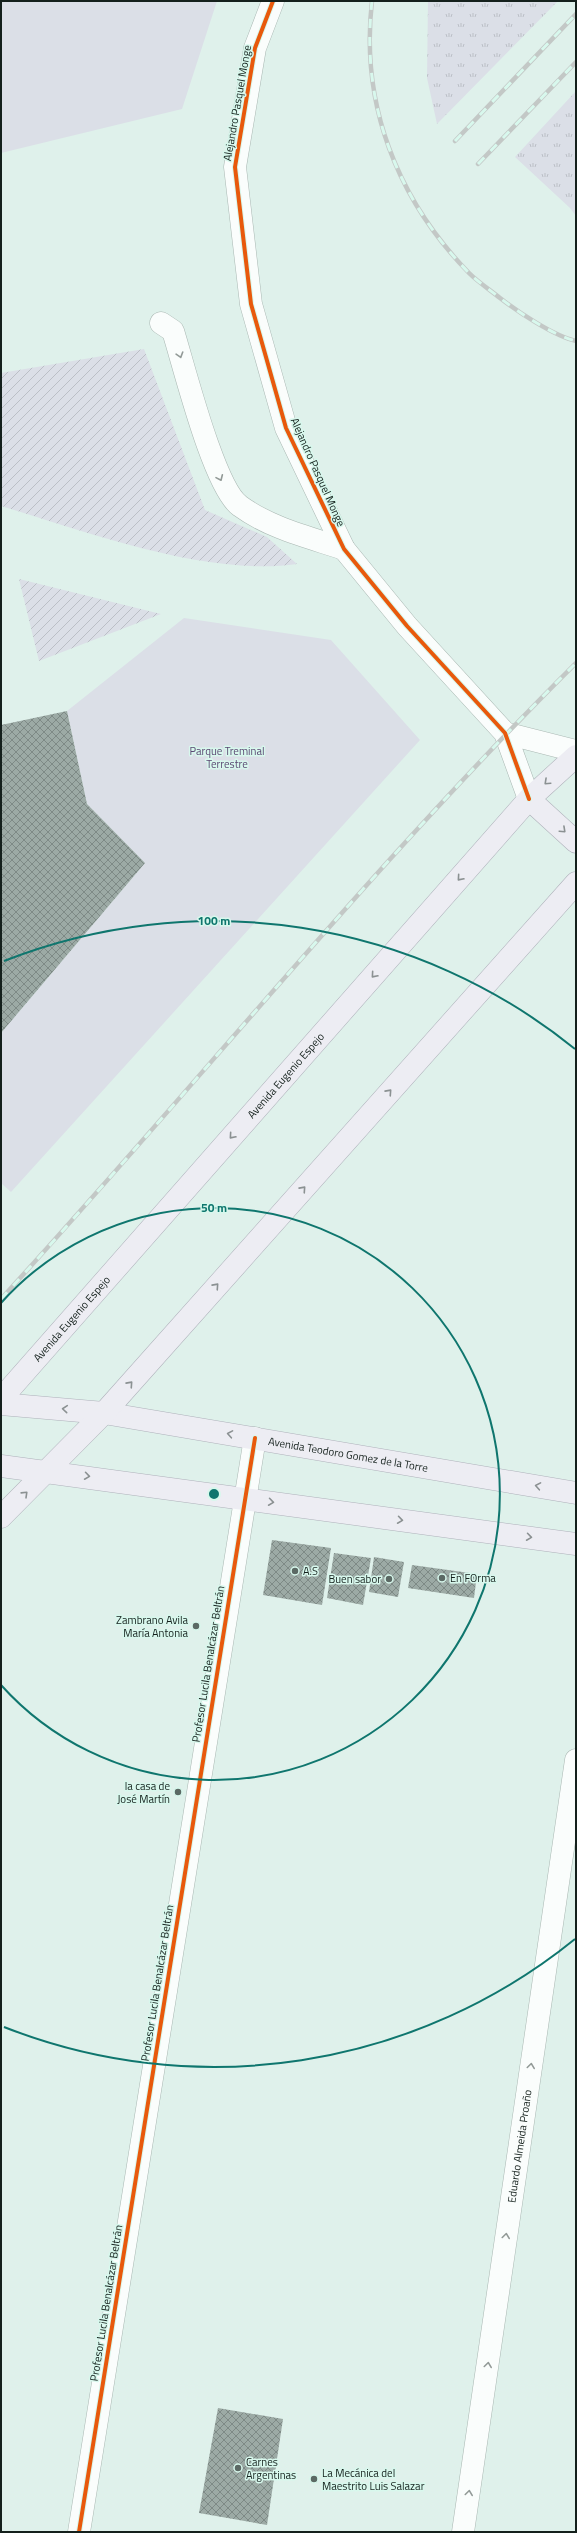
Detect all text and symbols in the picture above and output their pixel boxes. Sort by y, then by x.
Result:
street label: Alejandro Pasquel Monge [219,43,255,162]
one-way arrow [175,351,184,358]
street label: Alejandro Pasquel Monge [287,415,349,529]
one-way arrow [215,474,223,482]
park label: Parque Treminal Terrestre [190,743,264,772]
one-way arrow [544,777,552,785]
one-way arrow [558,825,566,833]
one-way arrow [457,873,464,881]
text: 100 m [198,911,230,930]
one-way arrow [371,971,378,978]
street label: Avenida Eugenio Espejo [243,1029,328,1122]
one-way arrow [385,1089,392,1097]
one-way arrow [230,1131,237,1139]
one-way arrow [298,1187,305,1194]
text: 50 m [201,1198,227,1217]
street label: Avenida Eugenio Espejo [29,1272,114,1365]
one-way arrow [212,1284,219,1291]
one-way arrow [125,1381,132,1388]
one-way arrow [62,1405,68,1414]
one-way arrow [227,1430,233,1439]
street label: Avenida Teodoro Gomez de la Torre [267,1433,430,1476]
one-way arrow [84,1471,90,1480]
one-way arrow [534,1483,541,1491]
centre of rings [207,1487,221,1501]
one-way arrow [20,1491,28,1499]
one-way arrow [268,1497,275,1506]
one-way arrow [397,1515,403,1524]
one-way arrow [526,1533,532,1542]
place label: A.S [303,1563,318,1579]
marker: A.S [290,1566,300,1576]
place label: En FOrma [450,1570,496,1586]
place label: Buen sabor [328,1571,381,1587]
marker: En FOrma [437,1573,447,1583]
marker: Buen sabor [384,1574,394,1584]
street label: Profesor Lucila Benalcázar Beltrán [188,1584,228,1743]
place label: Zambrano Avila María Antonia [116,1612,188,1641]
marker: Zambrano Avila María Antonia [191,1621,201,1631]
place label: la casa de José Martín [117,1778,170,1807]
marker: la casa de José Martín [173,1787,183,1797]
street label: Profesor Lucila Benalcázar Beltrán [137,1903,177,2062]
one-way arrow [526,2063,535,2069]
street label: Eduardo Almeida Proaño [503,2088,536,2204]
street label: Profesor Lucila Benalcázar Beltrán [86,2223,126,2382]
one-way arrow [501,2233,510,2239]
one-way arrow [483,2362,492,2368]
place label: Carnes Argentinas [246,2454,296,2483]
marker: Carnes Argentinas [233,2463,243,2473]
place label: La Mecánica del Maestrito Luis Salazar [322,2465,425,2494]
marker: La Mecánica del Maestrito Luis Salazar [309,2474,319,2484]
one-way arrow [464,2490,473,2496]

